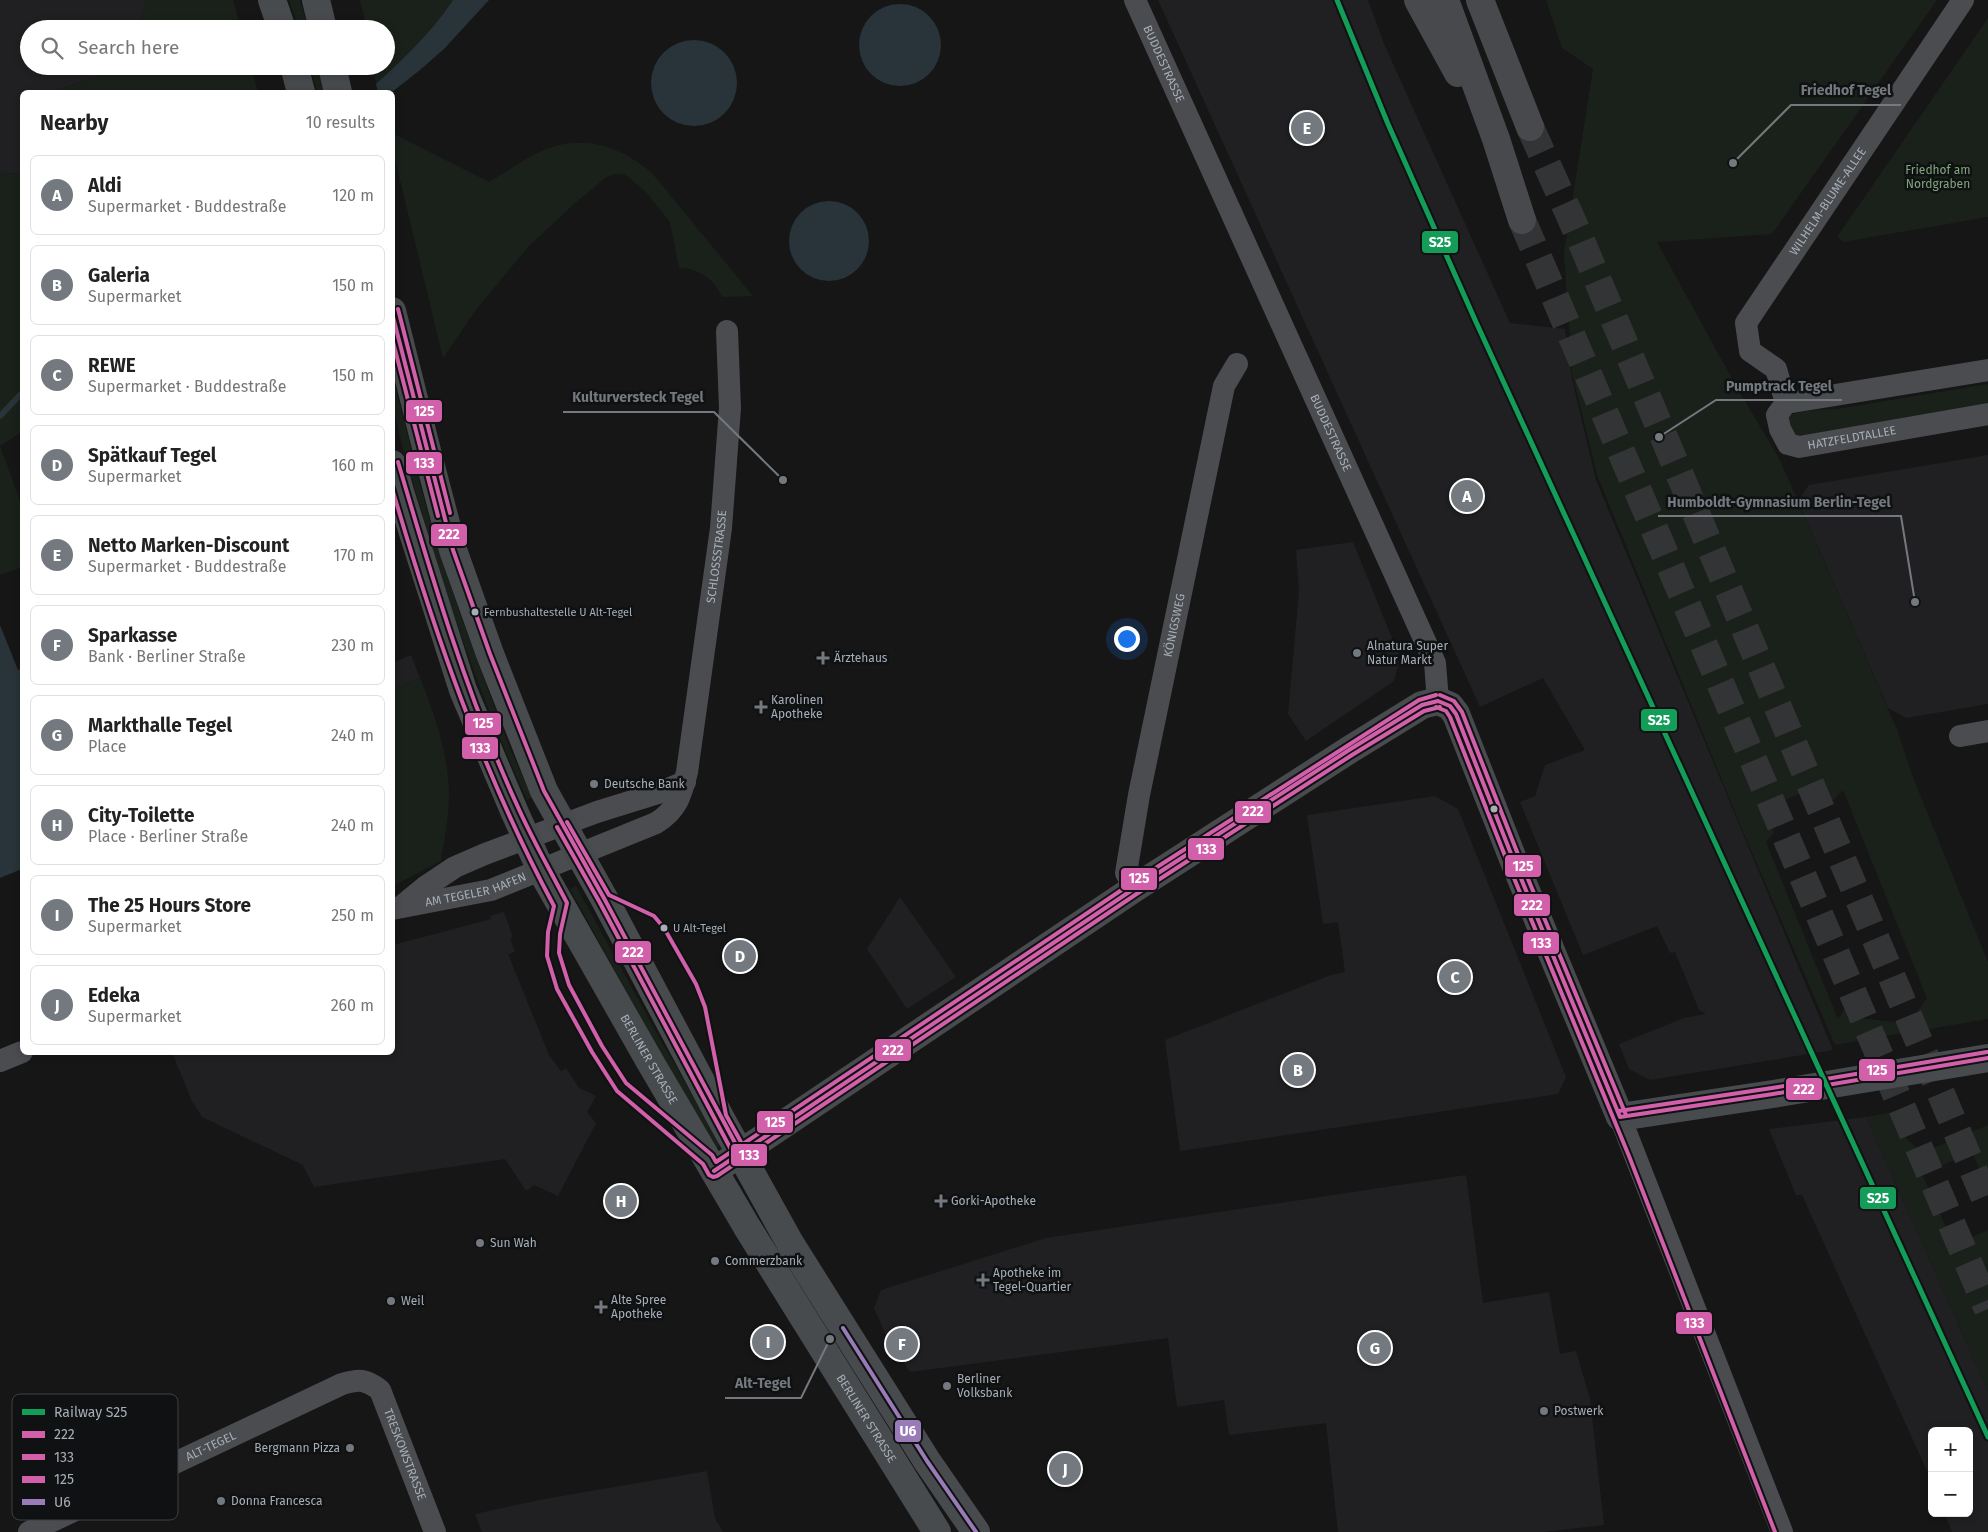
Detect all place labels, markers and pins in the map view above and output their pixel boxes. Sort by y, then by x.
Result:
callout: Friedhof Tegel [1791,76,1901,105]
pin: E [1291,109,1323,147]
callout: Pumptrack Tegel [1716,371,1842,400]
callout: Kulturversteck Tegel [563,383,714,412]
pin: A [1451,477,1483,515]
callout: Humboldt-Gymnasium Berlin-Tegel [1658,487,1901,516]
place label: Fernbushaltestelle U Alt-Tegel [484,606,632,619]
marker: Fernbushaltestelle U Alt-Tegel [470,607,480,617]
place label: Alnatura Super Natur Markt [1367,639,1448,667]
marker: Alnatura Super Natur Markt [1351,647,1363,659]
place label: Ärztehaus [834,650,888,665]
marker: Ärztehaus [816,651,830,665]
place label: Karolinen Apotheke [771,693,823,721]
marker: Karolinen Apotheke [755,701,767,713]
place label: Deutsche Bank [604,777,686,791]
marker: Deutsche Bank [588,778,600,790]
unlabelled marker [1489,804,1499,814]
place label: U Alt-Tegel [673,922,726,935]
marker: U Alt-Tegel [659,923,669,933]
pin: D [724,937,756,975]
pin: C [1439,958,1471,996]
pin: B [1282,1051,1314,1089]
pin: H [605,1182,637,1220]
place label: Gorki-Apotheke [951,1194,1036,1208]
marker: Gorki-Apotheke [935,1195,947,1207]
place label: Sun Wah [490,1236,537,1250]
marker: Sun Wah [474,1237,486,1249]
place label: Commerzbank [725,1254,803,1268]
marker: Commerzbank [709,1255,721,1267]
place label: Apotheke im Tegel-Quartier [993,1266,1072,1294]
marker: Apotheke im Tegel-Quartier [977,1274,989,1286]
place label: Alte Spree Apotheke [611,1293,666,1321]
place label: Weil [401,1294,425,1308]
marker: Weil [385,1295,397,1307]
marker: Alte Spree Apotheke [595,1301,607,1313]
pin: I [752,1323,784,1361]
pin: F [886,1325,918,1363]
pin: G [1359,1329,1391,1367]
callout: Alt-Tegel [725,1369,801,1398]
place label: Berliner Volksbank [957,1372,1013,1400]
marker: Berliner Volksbank [941,1380,953,1392]
place label: Postwerk [1554,1404,1604,1418]
marker: Postwerk [1538,1405,1550,1417]
place label: Bergmann Pizza [254,1441,340,1455]
marker: Bergmann Pizza [344,1442,356,1454]
pin: J [1049,1450,1081,1488]
place label: Donna Francesca [231,1494,323,1508]
marker: Donna Francesca [215,1495,227,1507]

